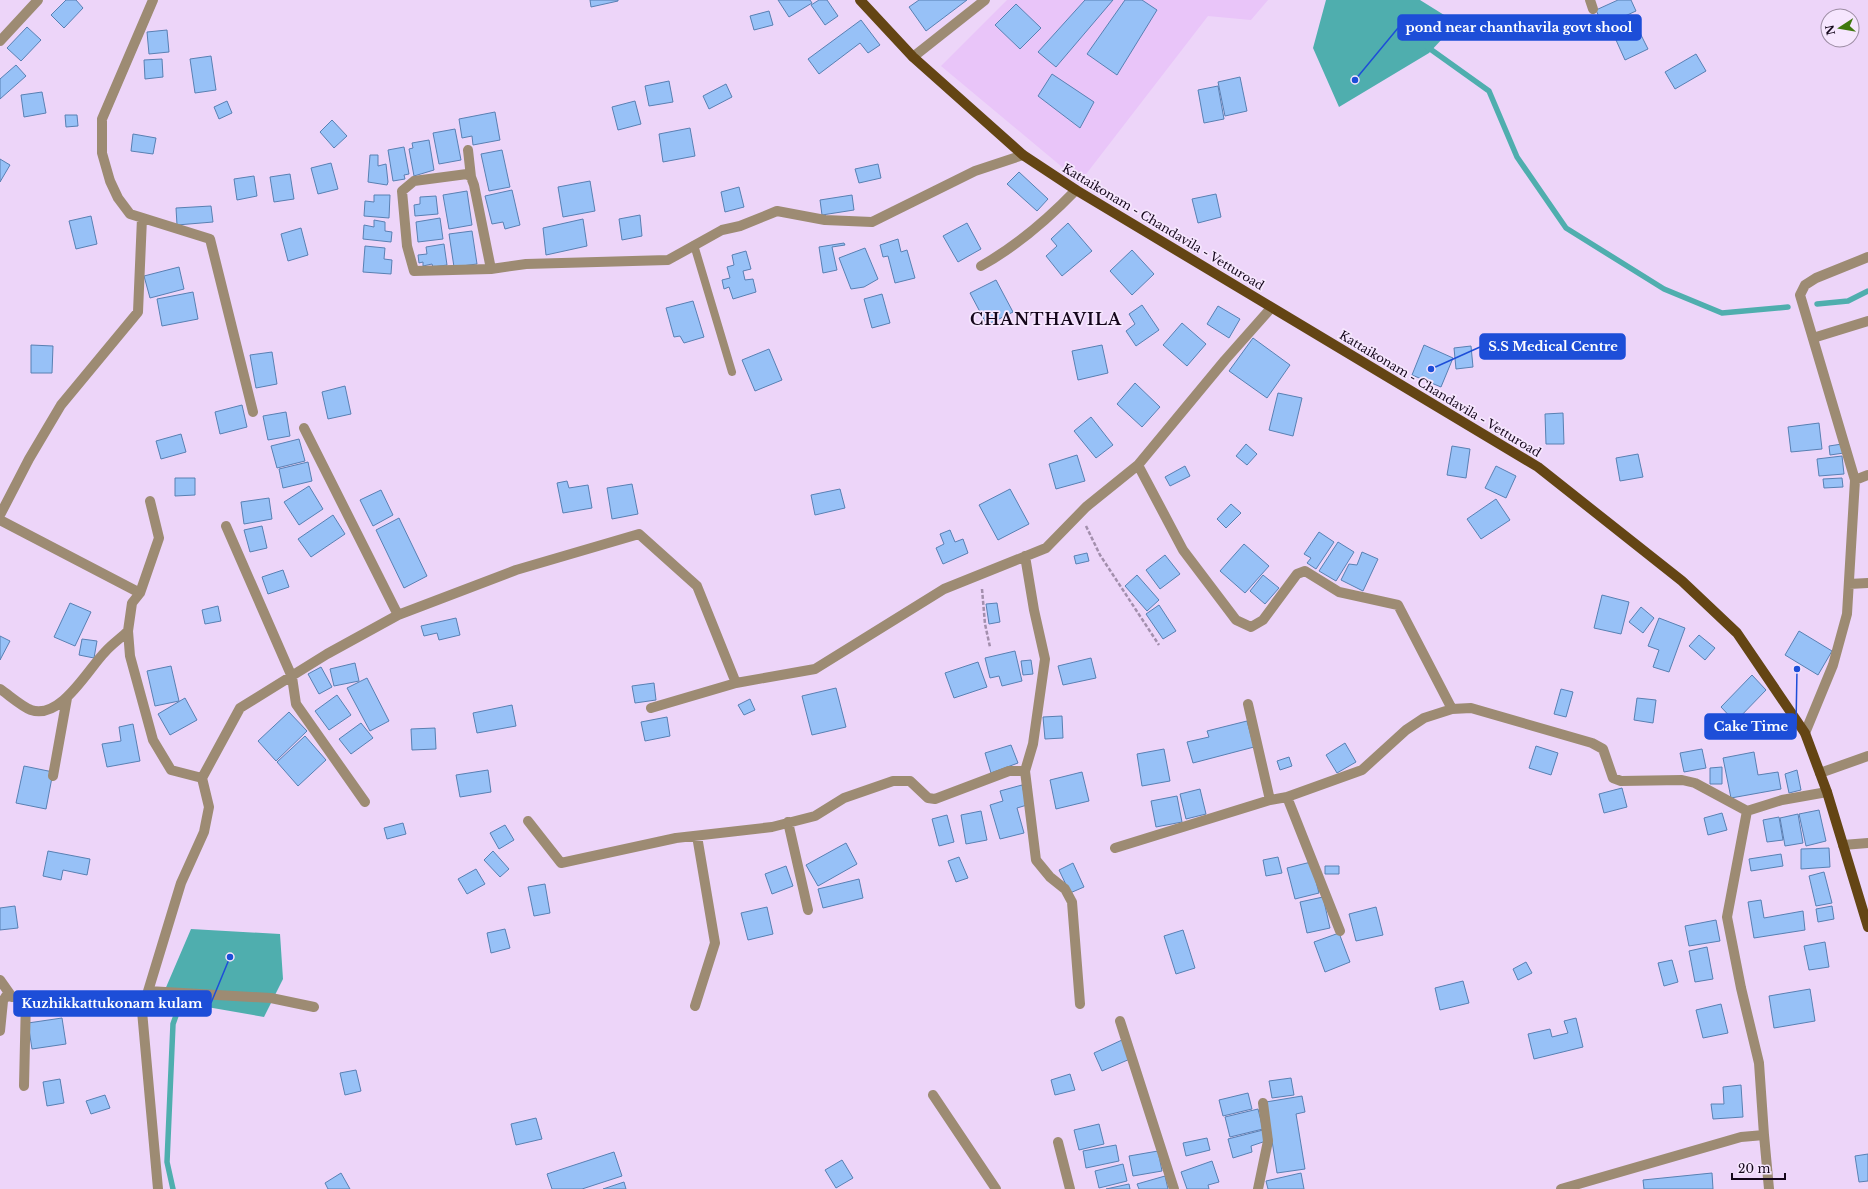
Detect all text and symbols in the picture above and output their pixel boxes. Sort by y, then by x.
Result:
north arrow [1820,8,1860,48]
callout: pond near chanthavila govt shool [1398,15,1641,40]
text: pond near chanthavila govt shool [1406,19,1633,36]
text: N [1822,23,1838,37]
street label: Kattaikonam - Chandavila - Vetturoad [1060,160,1267,293]
district label: CHANTHAVILA [970,309,1122,329]
street label: Kattaikonam - Chandavila - Vetturoad [1337,327,1544,460]
callout: S.S Medical Centre [1480,334,1625,359]
text: S.S Medical Centre [1488,338,1618,355]
callout: Cake Time [1705,714,1796,739]
text: Cake Time [1714,718,1789,735]
callout: Kuzhikkattukonam kulam [14,991,211,1016]
text: Kuzhikkattukonam kulam [22,995,203,1012]
scale bar [1732,1155,1785,1181]
text: 20 m [1738,1161,1770,1176]

